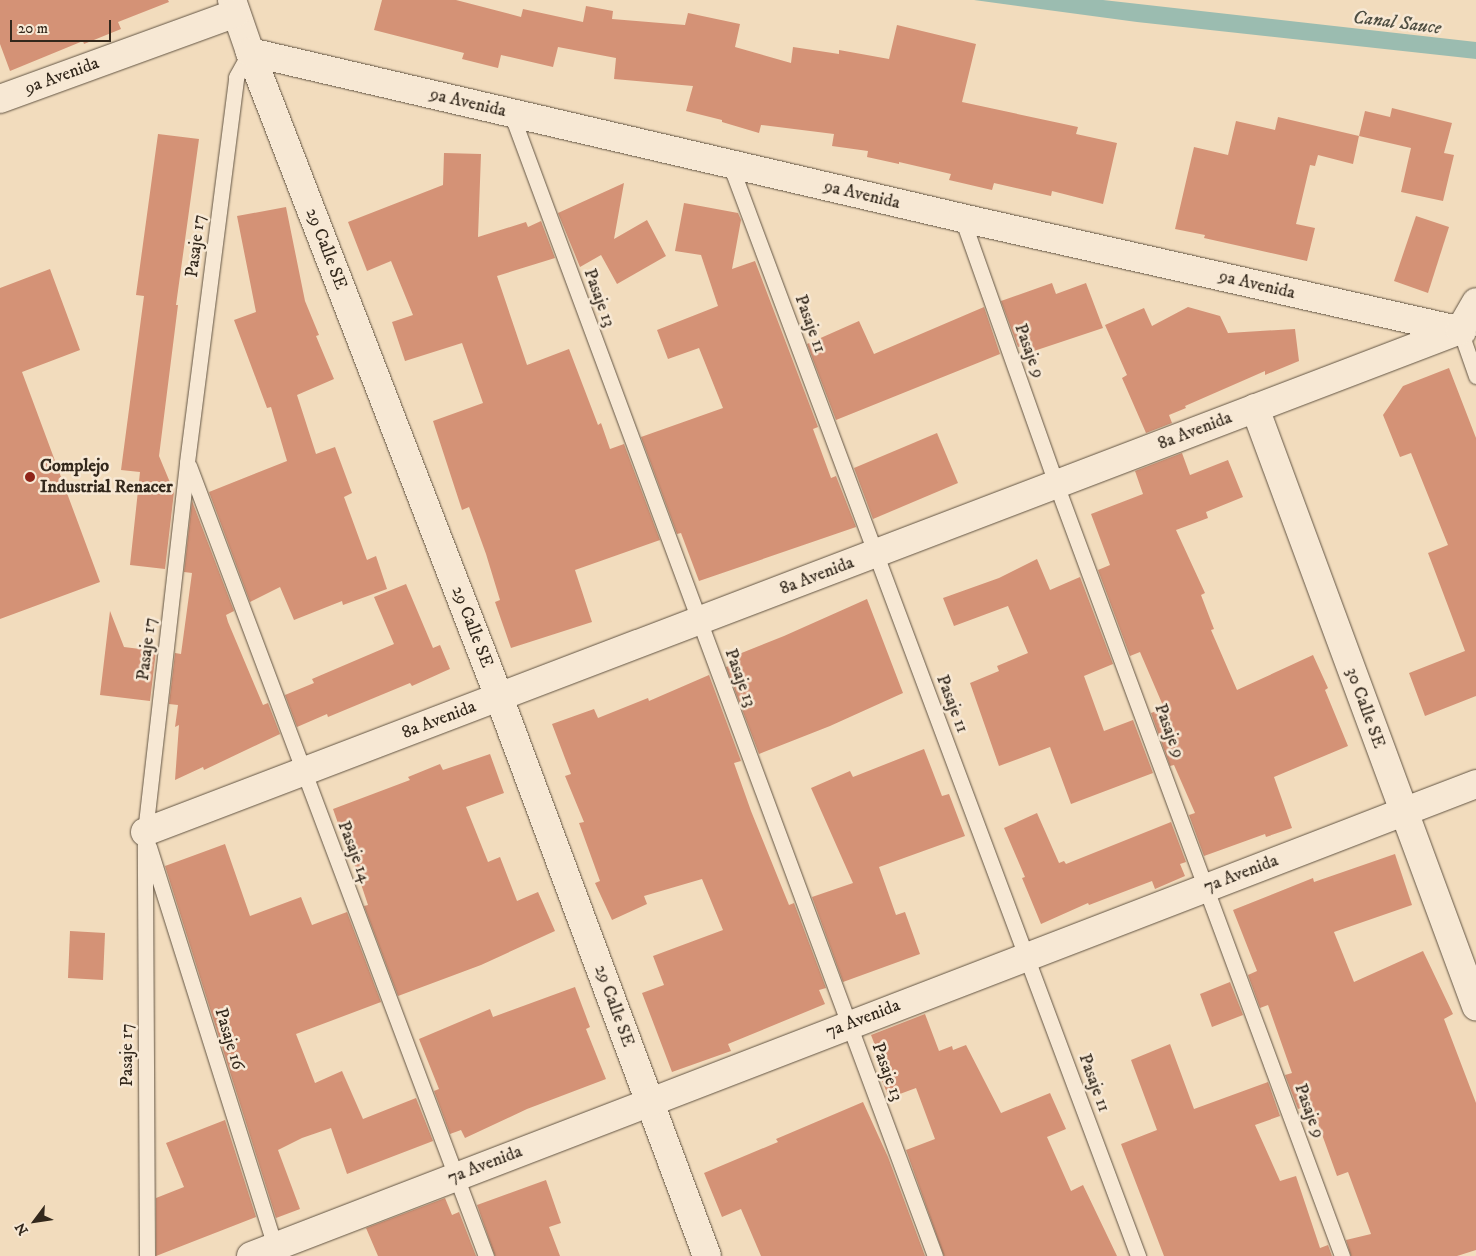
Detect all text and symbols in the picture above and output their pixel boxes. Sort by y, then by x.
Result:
water label: Canal Sauce [1352,6,1442,40]
scale bar [12,10,114,42]
text: 20 m [18,19,48,38]
street label: 9a Avenida [22,53,102,99]
street label: 9a Avenida [428,84,508,122]
street label: 9a Avenida [822,176,902,214]
street label: 29 Calle SE [301,205,351,293]
street label: Pasaje 17 [181,213,211,279]
street label: Pasaje 13 [578,266,620,330]
street label: 9a Avenida [1217,266,1297,304]
street label: Pasaje 11 [789,292,831,356]
street label: Pasaje 9 [1009,321,1049,381]
street label: 8a Avenida [1155,407,1235,455]
place label: Complejo Industrial Renacer [40,456,173,498]
marker: Complejo Industrial Renacer [24,471,36,483]
street label: 8a Avenida [777,552,857,600]
street label: 29 Calle SE [447,583,497,671]
street label: Pasaje 17 [132,616,162,682]
street label: Pasaje 13 [719,646,761,710]
street label: 30 Calle SE [1340,665,1390,751]
street label: Pasaje 11 [931,672,973,736]
street label: 8a Avenida [399,696,479,744]
street label: Pasaje 9 [1149,701,1189,761]
street label: Pasaje 14 [332,818,376,886]
street label: 7a Avenida [1201,850,1281,898]
street label: 29 Calle SE [589,962,639,1050]
street label: 7a Avenida [823,995,903,1043]
street label: Pasaje 16 [209,1006,249,1072]
street label: Pasaje 17 [116,1023,138,1087]
street label: Pasaje 13 [866,1040,908,1104]
street label: Pasaje 11 [1073,1051,1115,1115]
street label: Pasaje 9 [1289,1081,1329,1141]
street label: 7a Avenida [445,1141,525,1189]
north arrow [10,1196,60,1246]
text: N [11,1219,33,1238]

